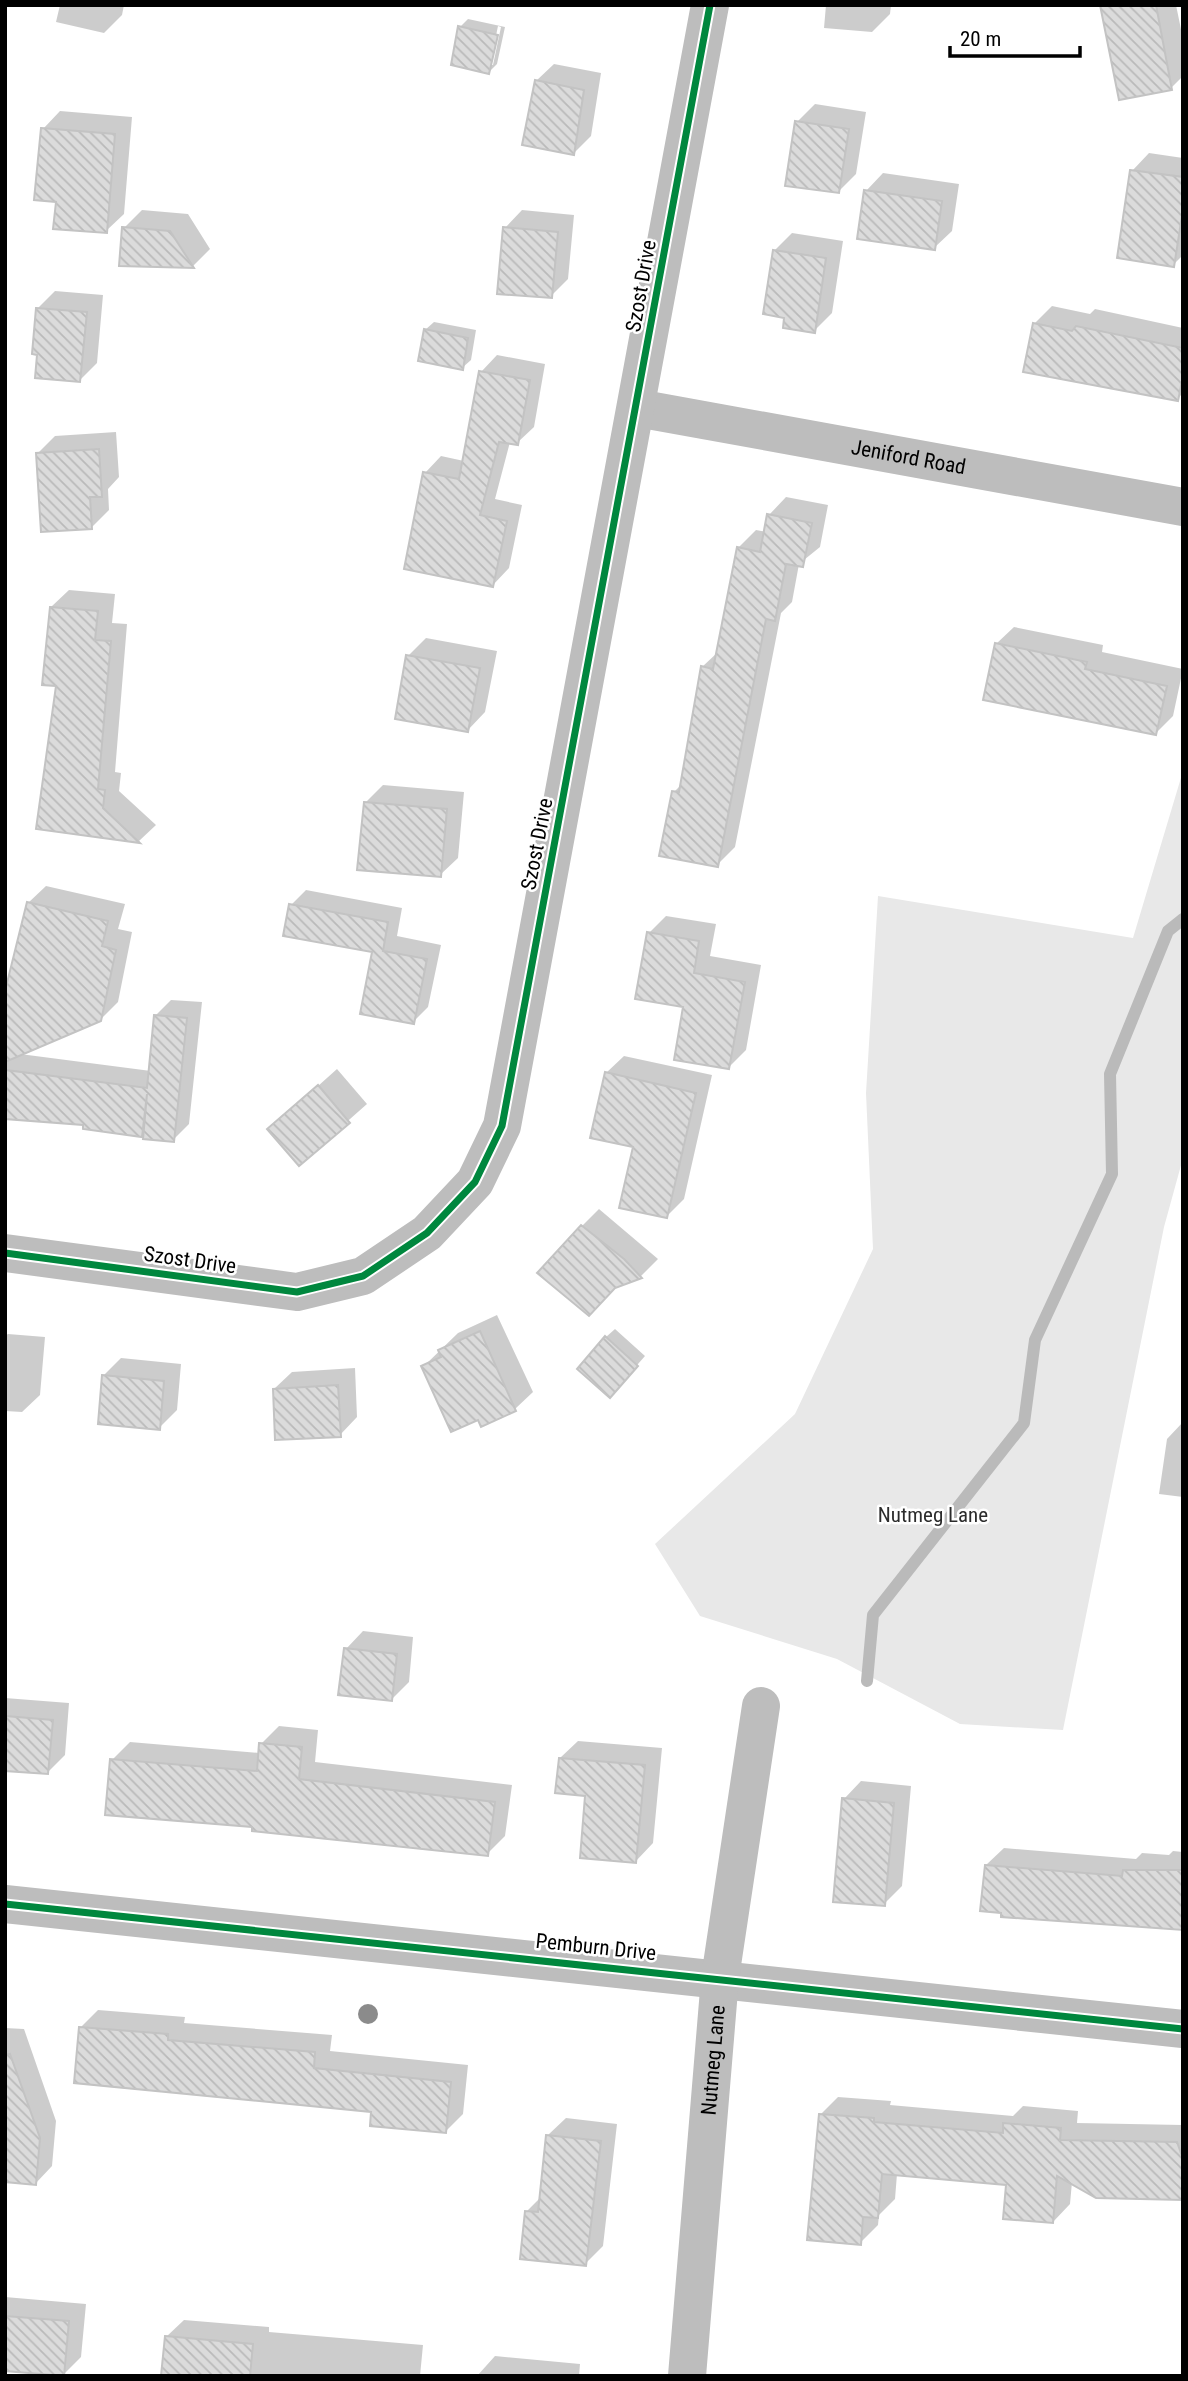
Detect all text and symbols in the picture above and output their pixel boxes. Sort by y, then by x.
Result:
scale bar [950,14,1080,58]
text: 20 m [960,27,1001,51]
street label: Szost Drive [621,238,661,334]
street label: Jeniford Road [849,435,968,479]
street label: Szost Drive [516,796,558,892]
street label: Szost Drive [142,1242,238,1278]
park label: Nutmeg Lane [878,1503,988,1527]
street label: Pemburn Drive [535,1929,658,1965]
street label: Nutmeg Lane [697,2004,730,2116]

